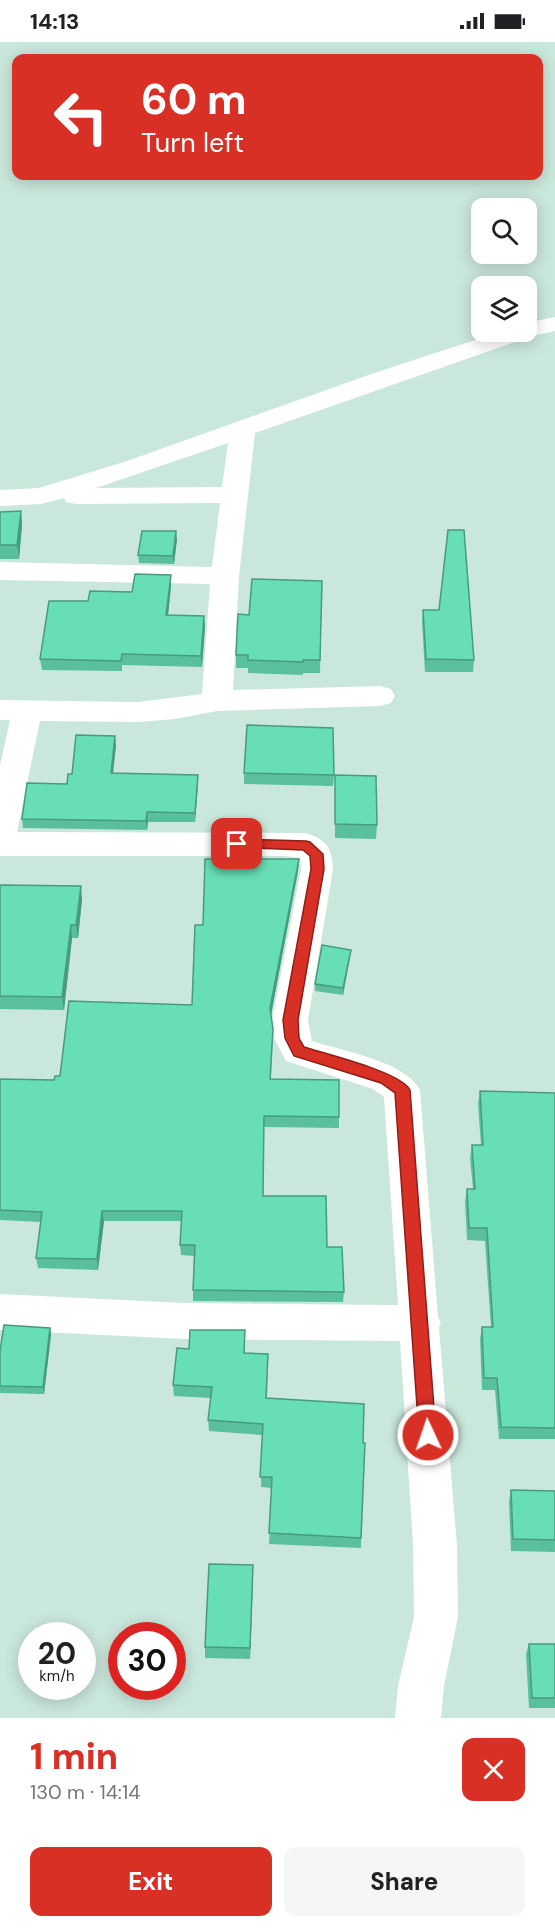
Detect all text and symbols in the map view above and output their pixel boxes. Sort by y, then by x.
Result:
text: 14:13 [30,7,79,36]
text: 60 m [141,72,247,127]
icon: left [42,78,120,156]
text: Turn left [141,125,244,160]
map controls [471,198,537,342]
button: search [471,198,537,264]
button: layers [471,276,537,342]
pin [211,818,262,869]
icon: arrive [220,827,253,860]
position arrow [396,1403,460,1467]
speed limit sign: 30 [108,1622,186,1700]
text: 20 [38,1634,76,1673]
text: km/h [39,1666,75,1686]
text: 1 min [30,1733,118,1780]
button: close [462,1738,525,1801]
text: 130 m · 14:14 [30,1779,140,1805]
button: Exit [30,1847,272,1916]
button: Share [284,1847,525,1916]

